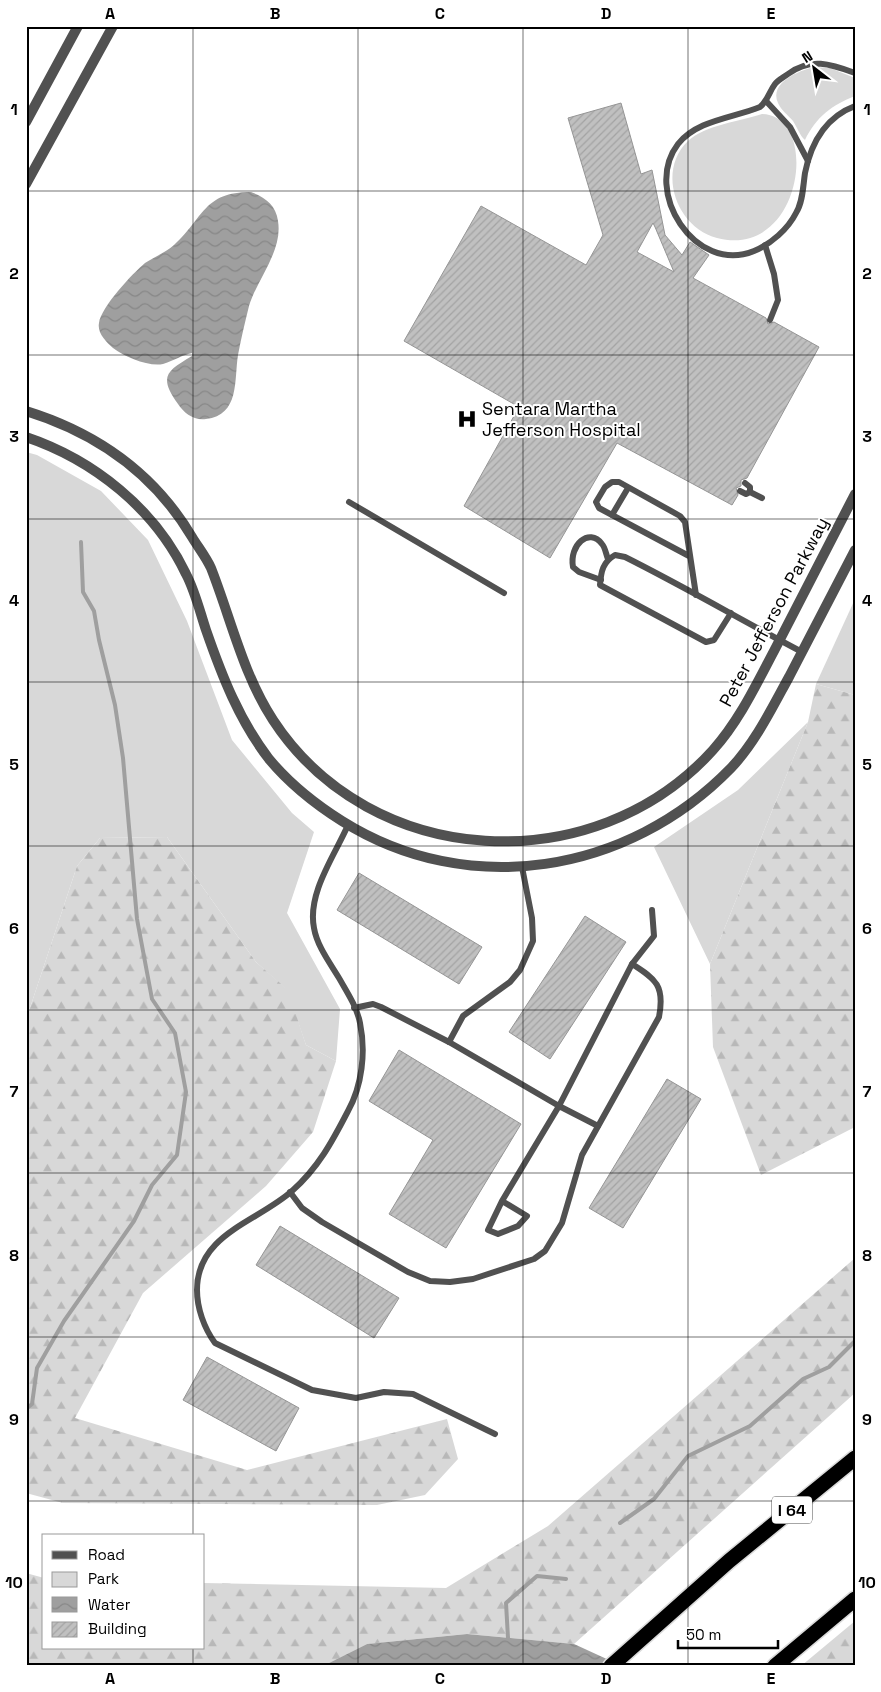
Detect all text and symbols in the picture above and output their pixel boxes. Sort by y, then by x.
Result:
text: A [105,3,115,24]
text: B [270,3,280,24]
text: C [435,3,445,24]
text: D [601,3,611,24]
text: E [767,3,776,24]
north arrow [788,42,838,92]
text: N [799,47,816,67]
text: 1 [10,99,18,120]
text: 1 [863,99,871,120]
text: 2 [9,263,19,284]
text: 2 [862,263,872,284]
place label: Sentara Martha Jefferson Hospital [482,397,641,441]
hospital icon: Sentara Martha Jefferson Hospital [456,408,478,430]
text: 3 [9,426,19,447]
text: 3 [862,426,872,447]
street label: Peter Jefferson Parkway [714,513,833,710]
text: 4 [9,590,19,611]
text: 4 [862,590,872,611]
text: 5 [9,754,19,775]
text: 5 [862,754,872,775]
text: 6 [9,918,19,939]
text: 6 [862,918,872,939]
text: 7 [10,1081,19,1102]
text: 7 [863,1081,872,1102]
text: 8 [9,1245,19,1266]
text: 8 [862,1245,872,1266]
text: 9 [9,1409,19,1430]
text: 9 [862,1409,872,1430]
road number: I 64 [772,1496,812,1524]
legend [42,1534,205,1650]
text: Road [88,1545,125,1564]
text: Park [88,1569,119,1588]
text: 10 [5,1572,23,1593]
text: 10 [858,1572,876,1593]
text: Water [88,1595,131,1614]
scale bar [678,1617,778,1649]
text: Building [88,1619,147,1638]
text: 50 m [686,1625,721,1644]
text: A [105,1668,115,1689]
text: B [270,1668,280,1689]
text: C [435,1668,445,1689]
text: D [601,1668,611,1689]
text: E [767,1668,776,1689]

